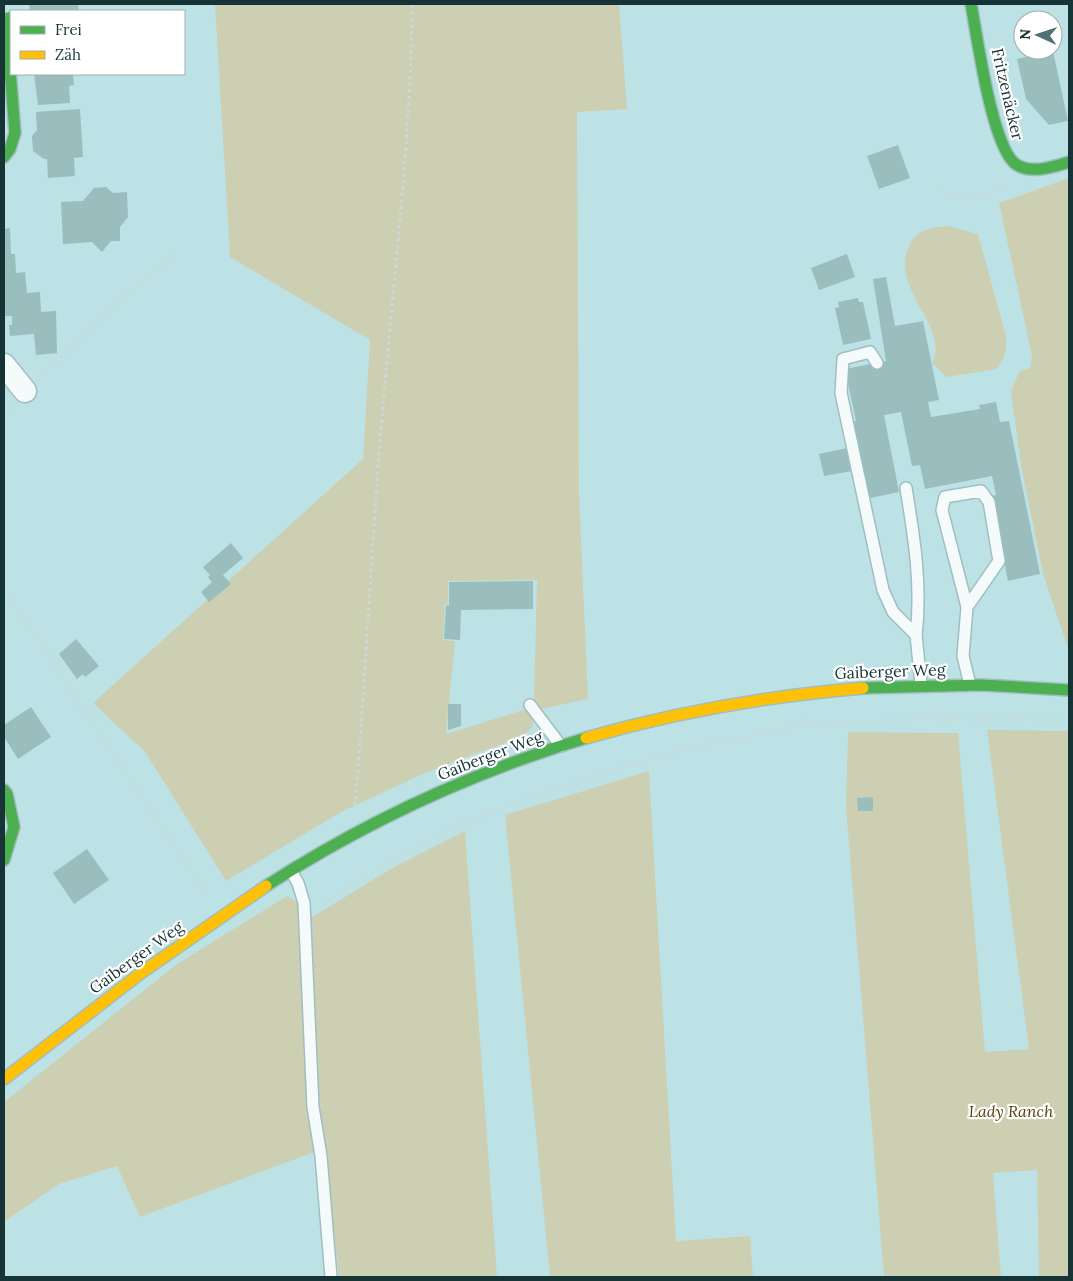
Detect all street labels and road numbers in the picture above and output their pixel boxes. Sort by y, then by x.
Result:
street label: Fritzenäcker [988,46,1028,142]
street label: Gaiberger Weg [834,659,947,683]
street label: Gaiberger Weg [435,725,547,784]
street label: Gaiberger Weg [85,916,188,998]

